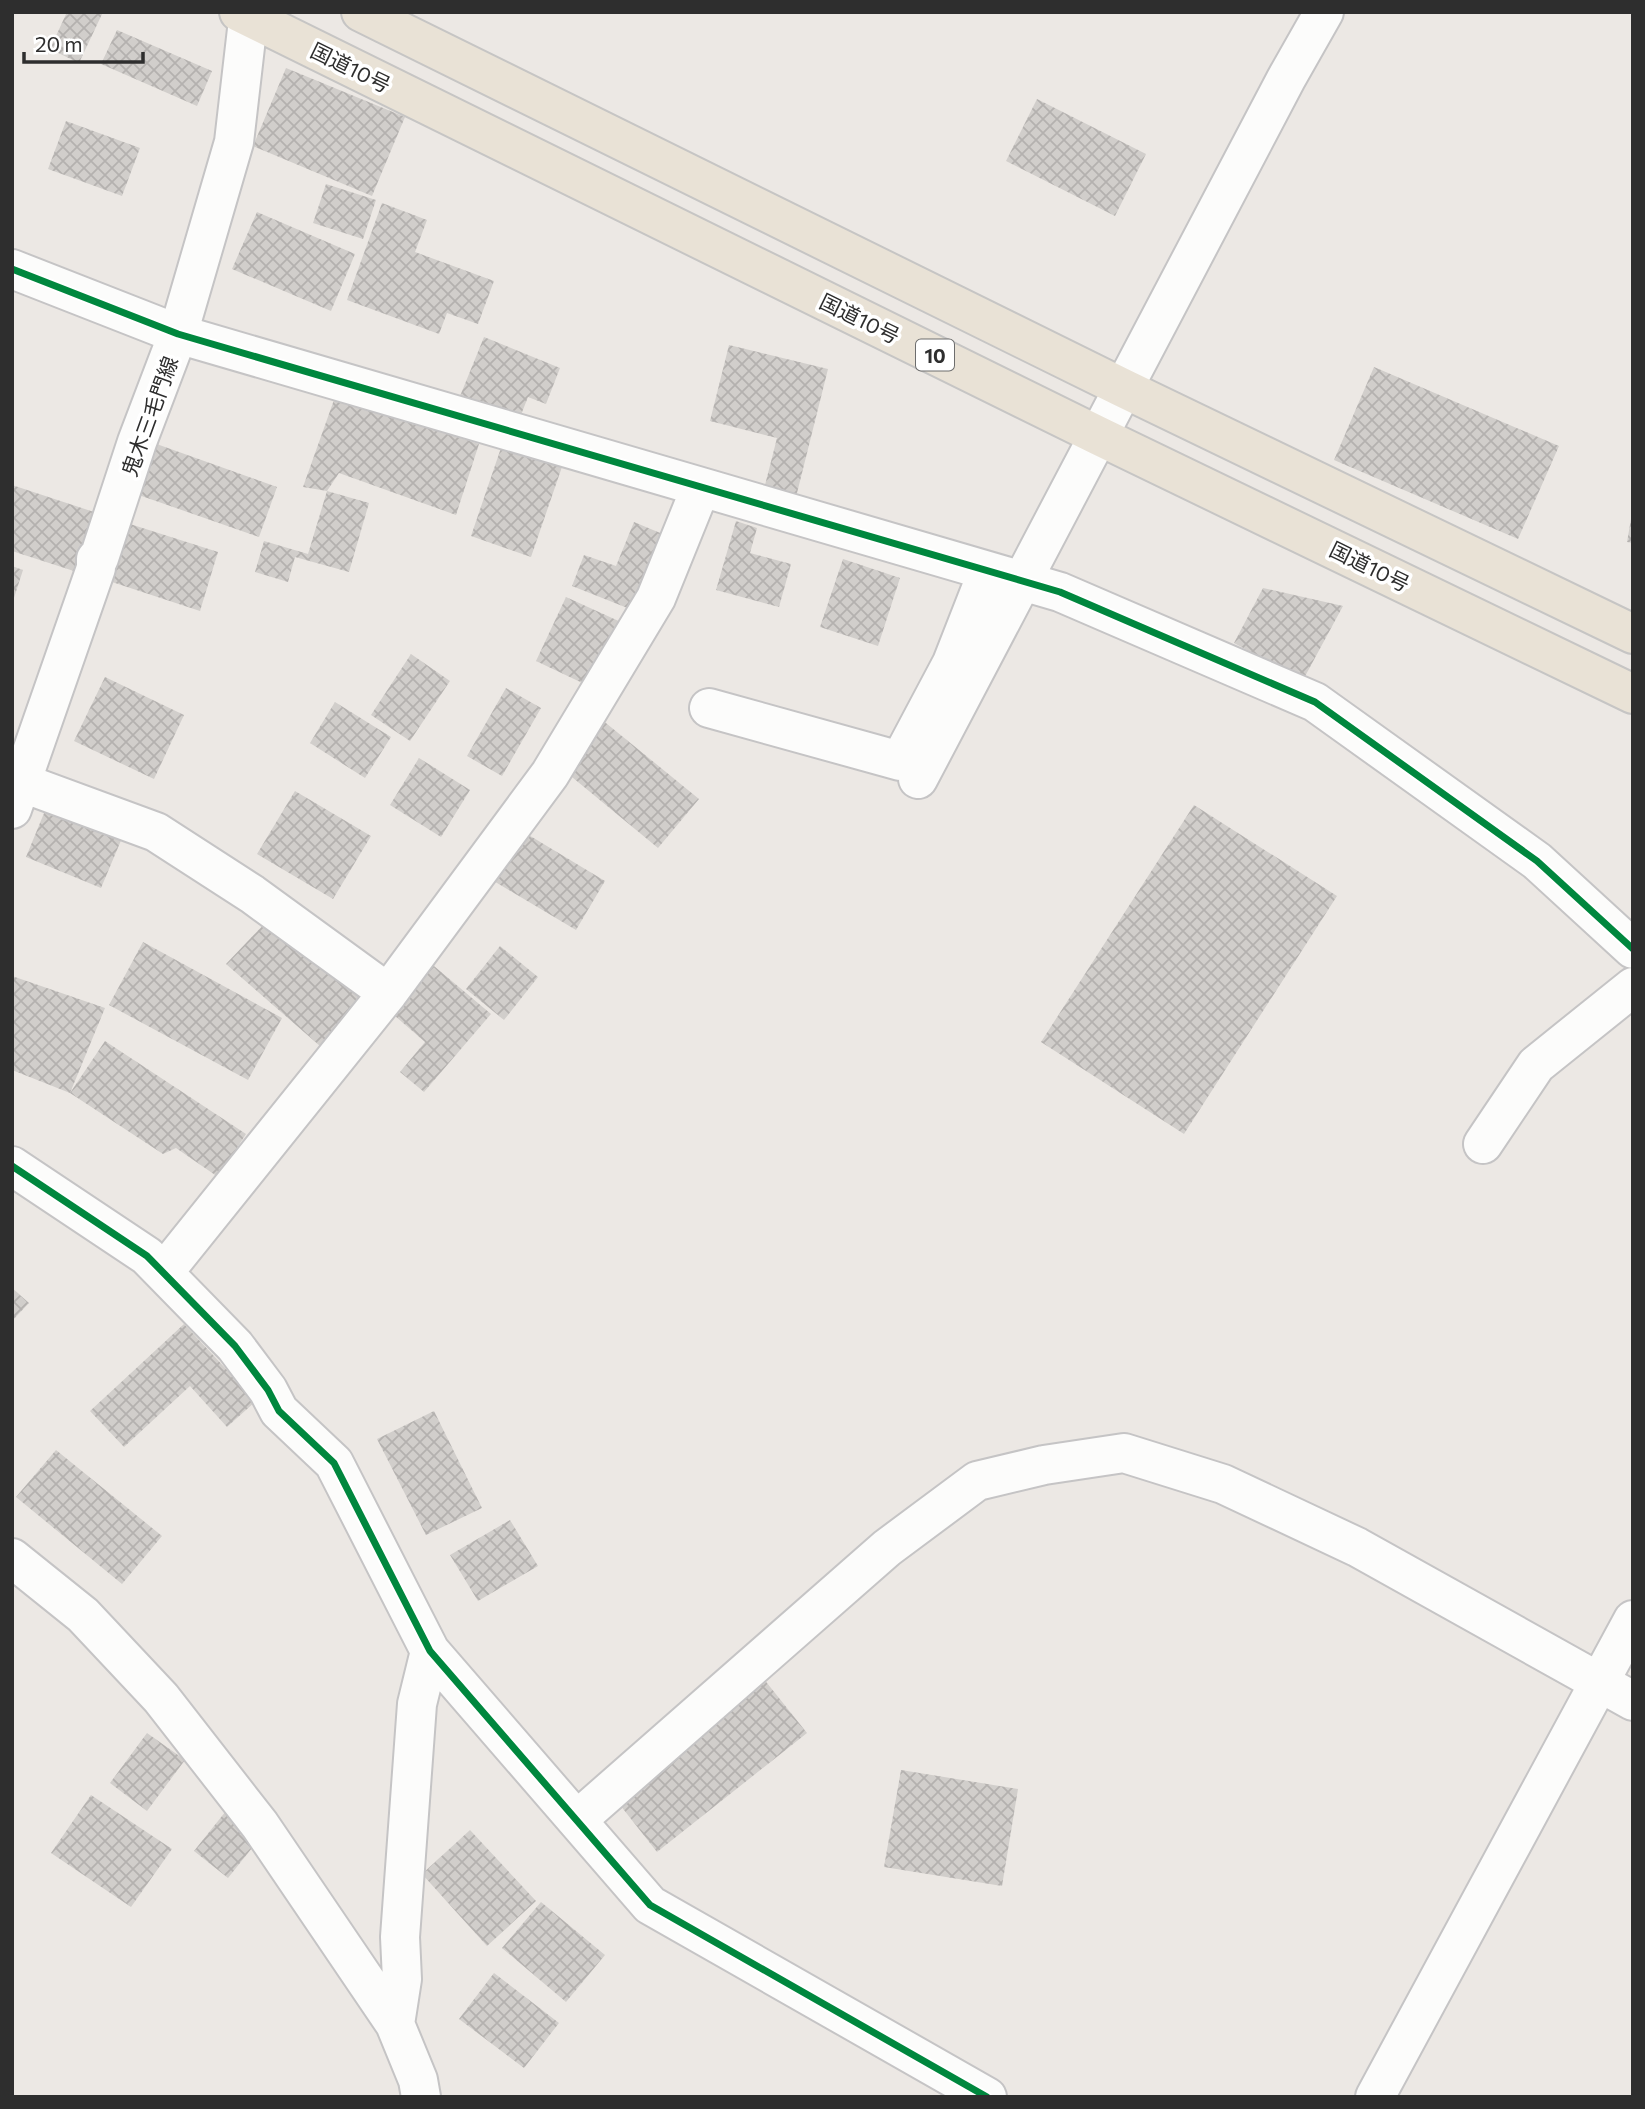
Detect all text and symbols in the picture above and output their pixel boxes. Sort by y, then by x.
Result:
scale bar [24,21,144,65]
text: 20 m [35,31,83,56]
street label: 国道10号 [307,37,395,97]
street label: 国道10号 [816,288,904,348]
road number: 10 [916,340,954,370]
street label: 鬼木三毛門線 [116,353,182,479]
street label: 国道10号 [1326,536,1414,596]

